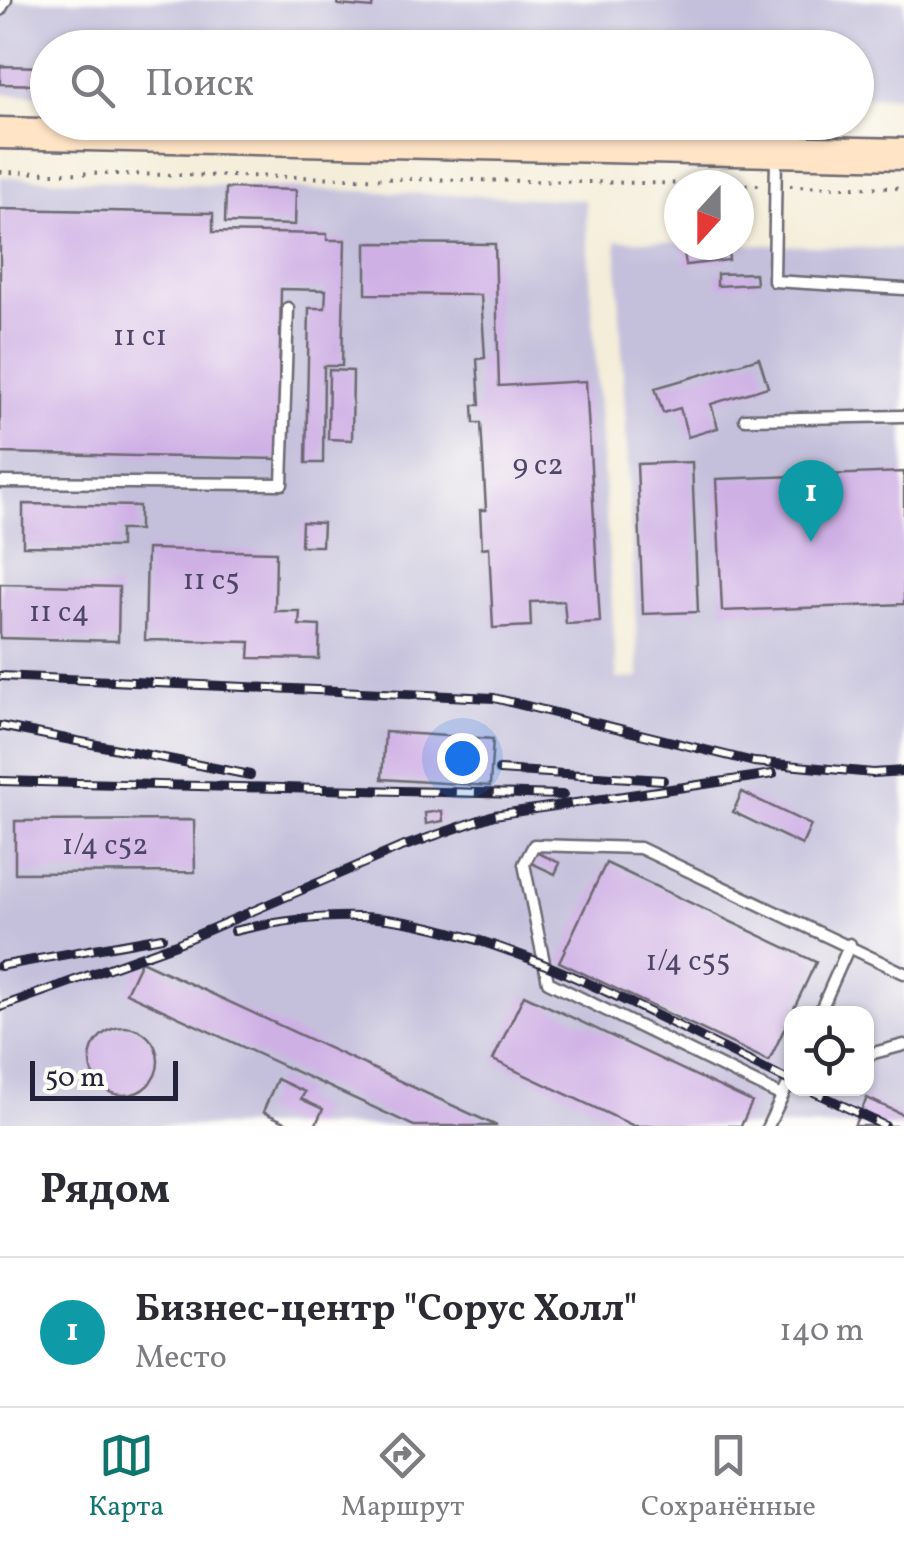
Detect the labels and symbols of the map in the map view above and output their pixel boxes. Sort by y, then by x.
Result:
north arrow [664,170,754,260]
house number: 11 с1 [113,316,167,358]
house number: 9 с2 [512,445,564,487]
pin: 1 [778,460,844,542]
house number: 11 с5 [182,560,240,602]
house number: 11 с4 [29,592,89,634]
your location [437,733,488,784]
house number: 1/4 с52 [62,825,148,867]
house number: 1/4 с55 [646,941,730,983]
scale bar [30,1056,178,1100]

